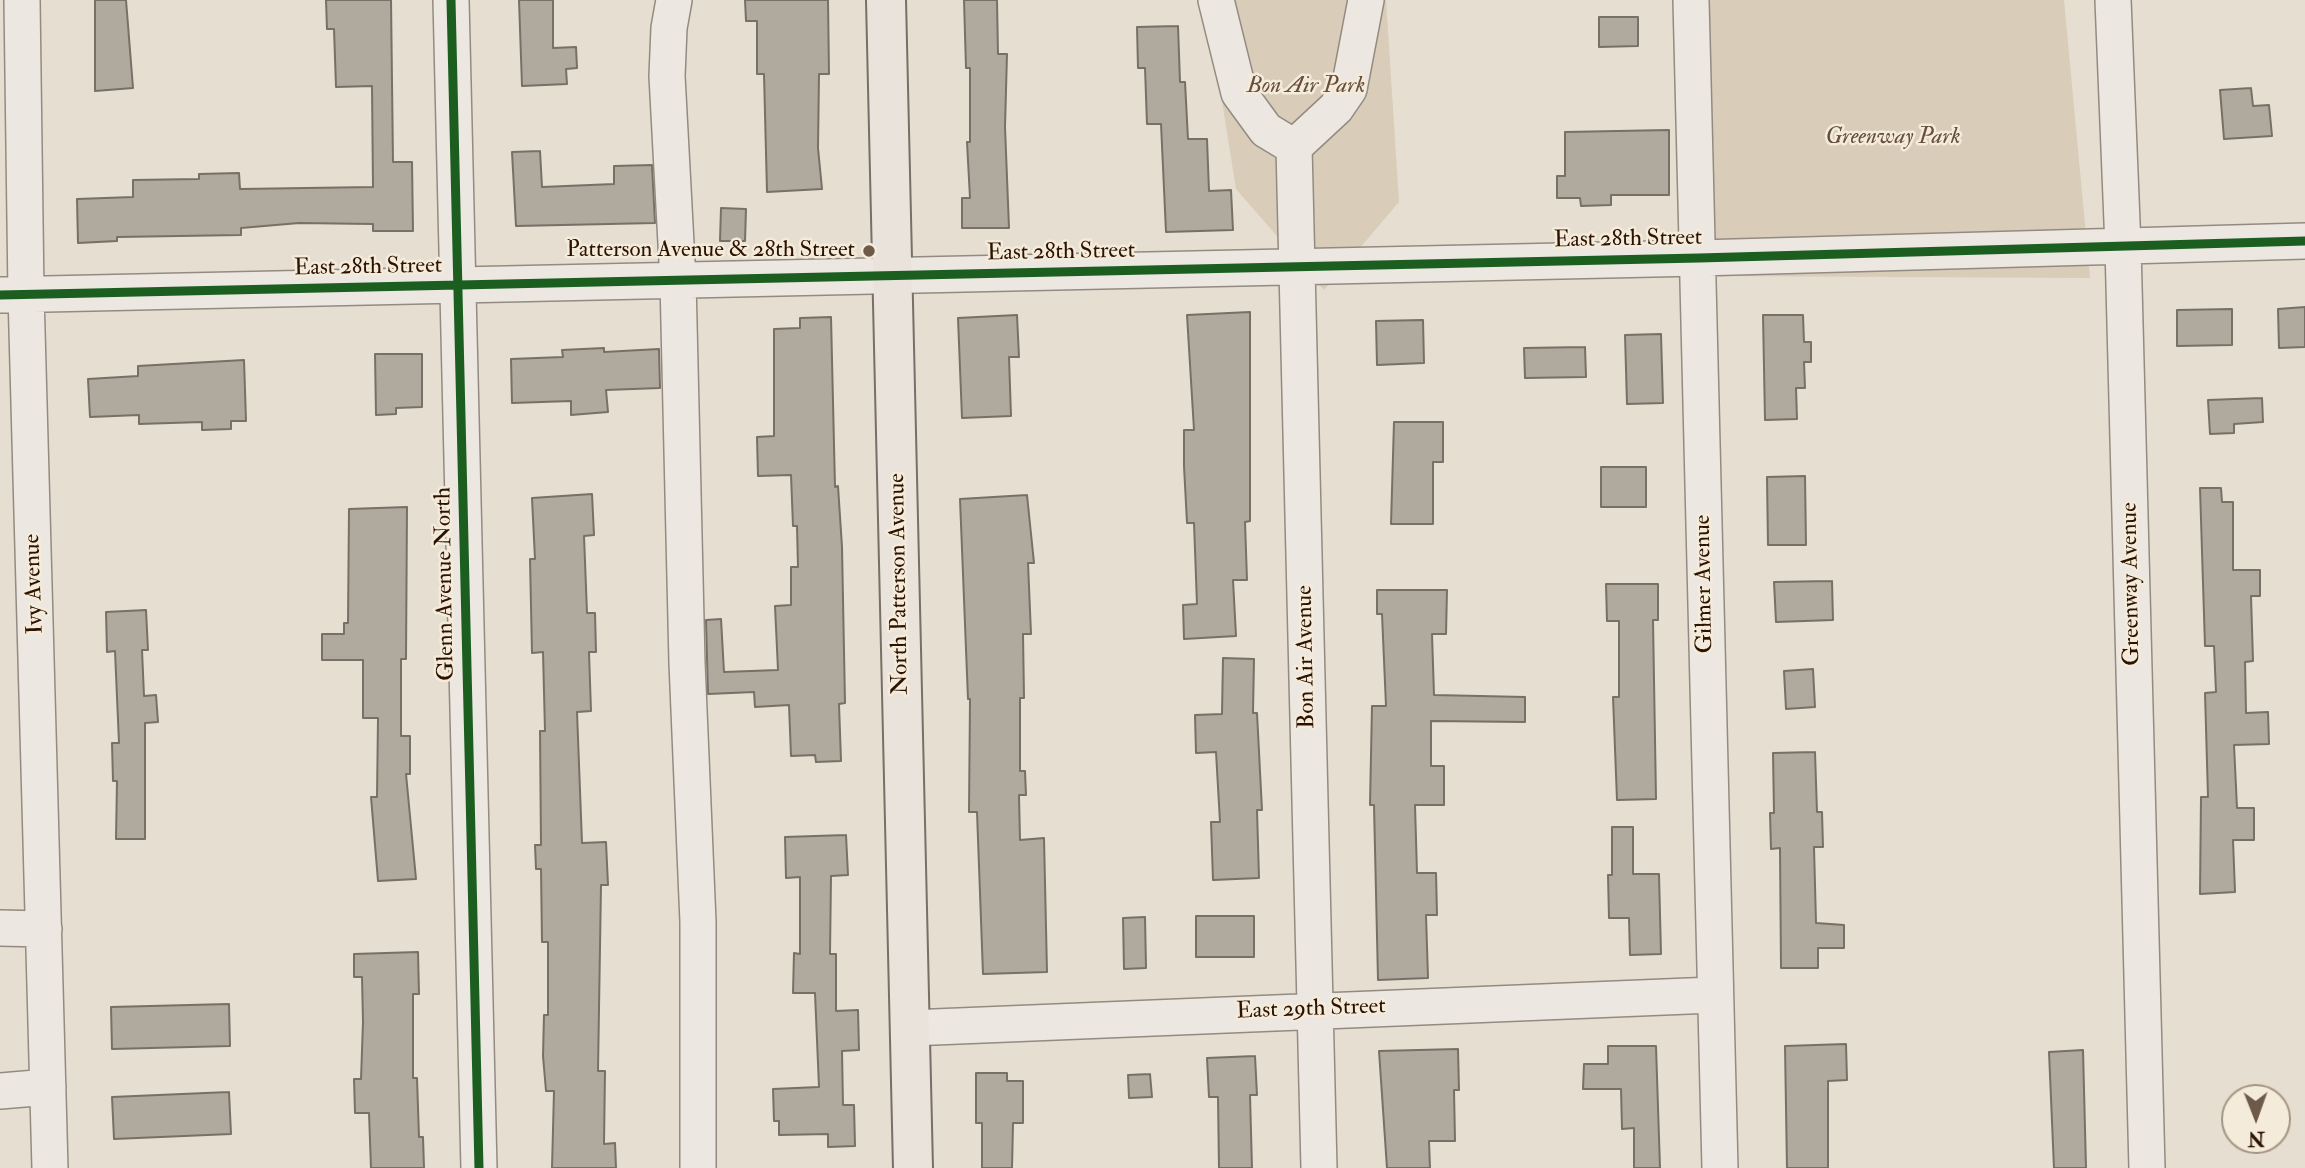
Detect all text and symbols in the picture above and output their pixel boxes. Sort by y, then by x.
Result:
park label: Bon Air Park [1247,73,1365,101]
park label: Greenway Park [1826,124,1960,152]
street label: East 28th Street [1554,225,1702,255]
place label: Patterson Avenue & 28th Street [566,237,855,265]
street label: East 28th Street [987,238,1135,268]
marker: Patterson Avenue & 28th Street [861,243,877,259]
street label: East 28th Street [294,253,442,283]
street label: North Patterson Avenue [884,473,916,695]
street label: Glenn Avenue North [431,487,461,681]
street label: Greenway Avenue [2117,502,2147,666]
street label: Gilmer Avenue [1690,514,1720,654]
street label: Ivy Avenue [19,533,51,635]
street label: Bon Air Avenue [1292,585,1322,729]
street label: East 29th Street [1236,994,1386,1026]
north arrow [2221,1084,2291,1154]
text: N [2248,1126,2265,1150]

